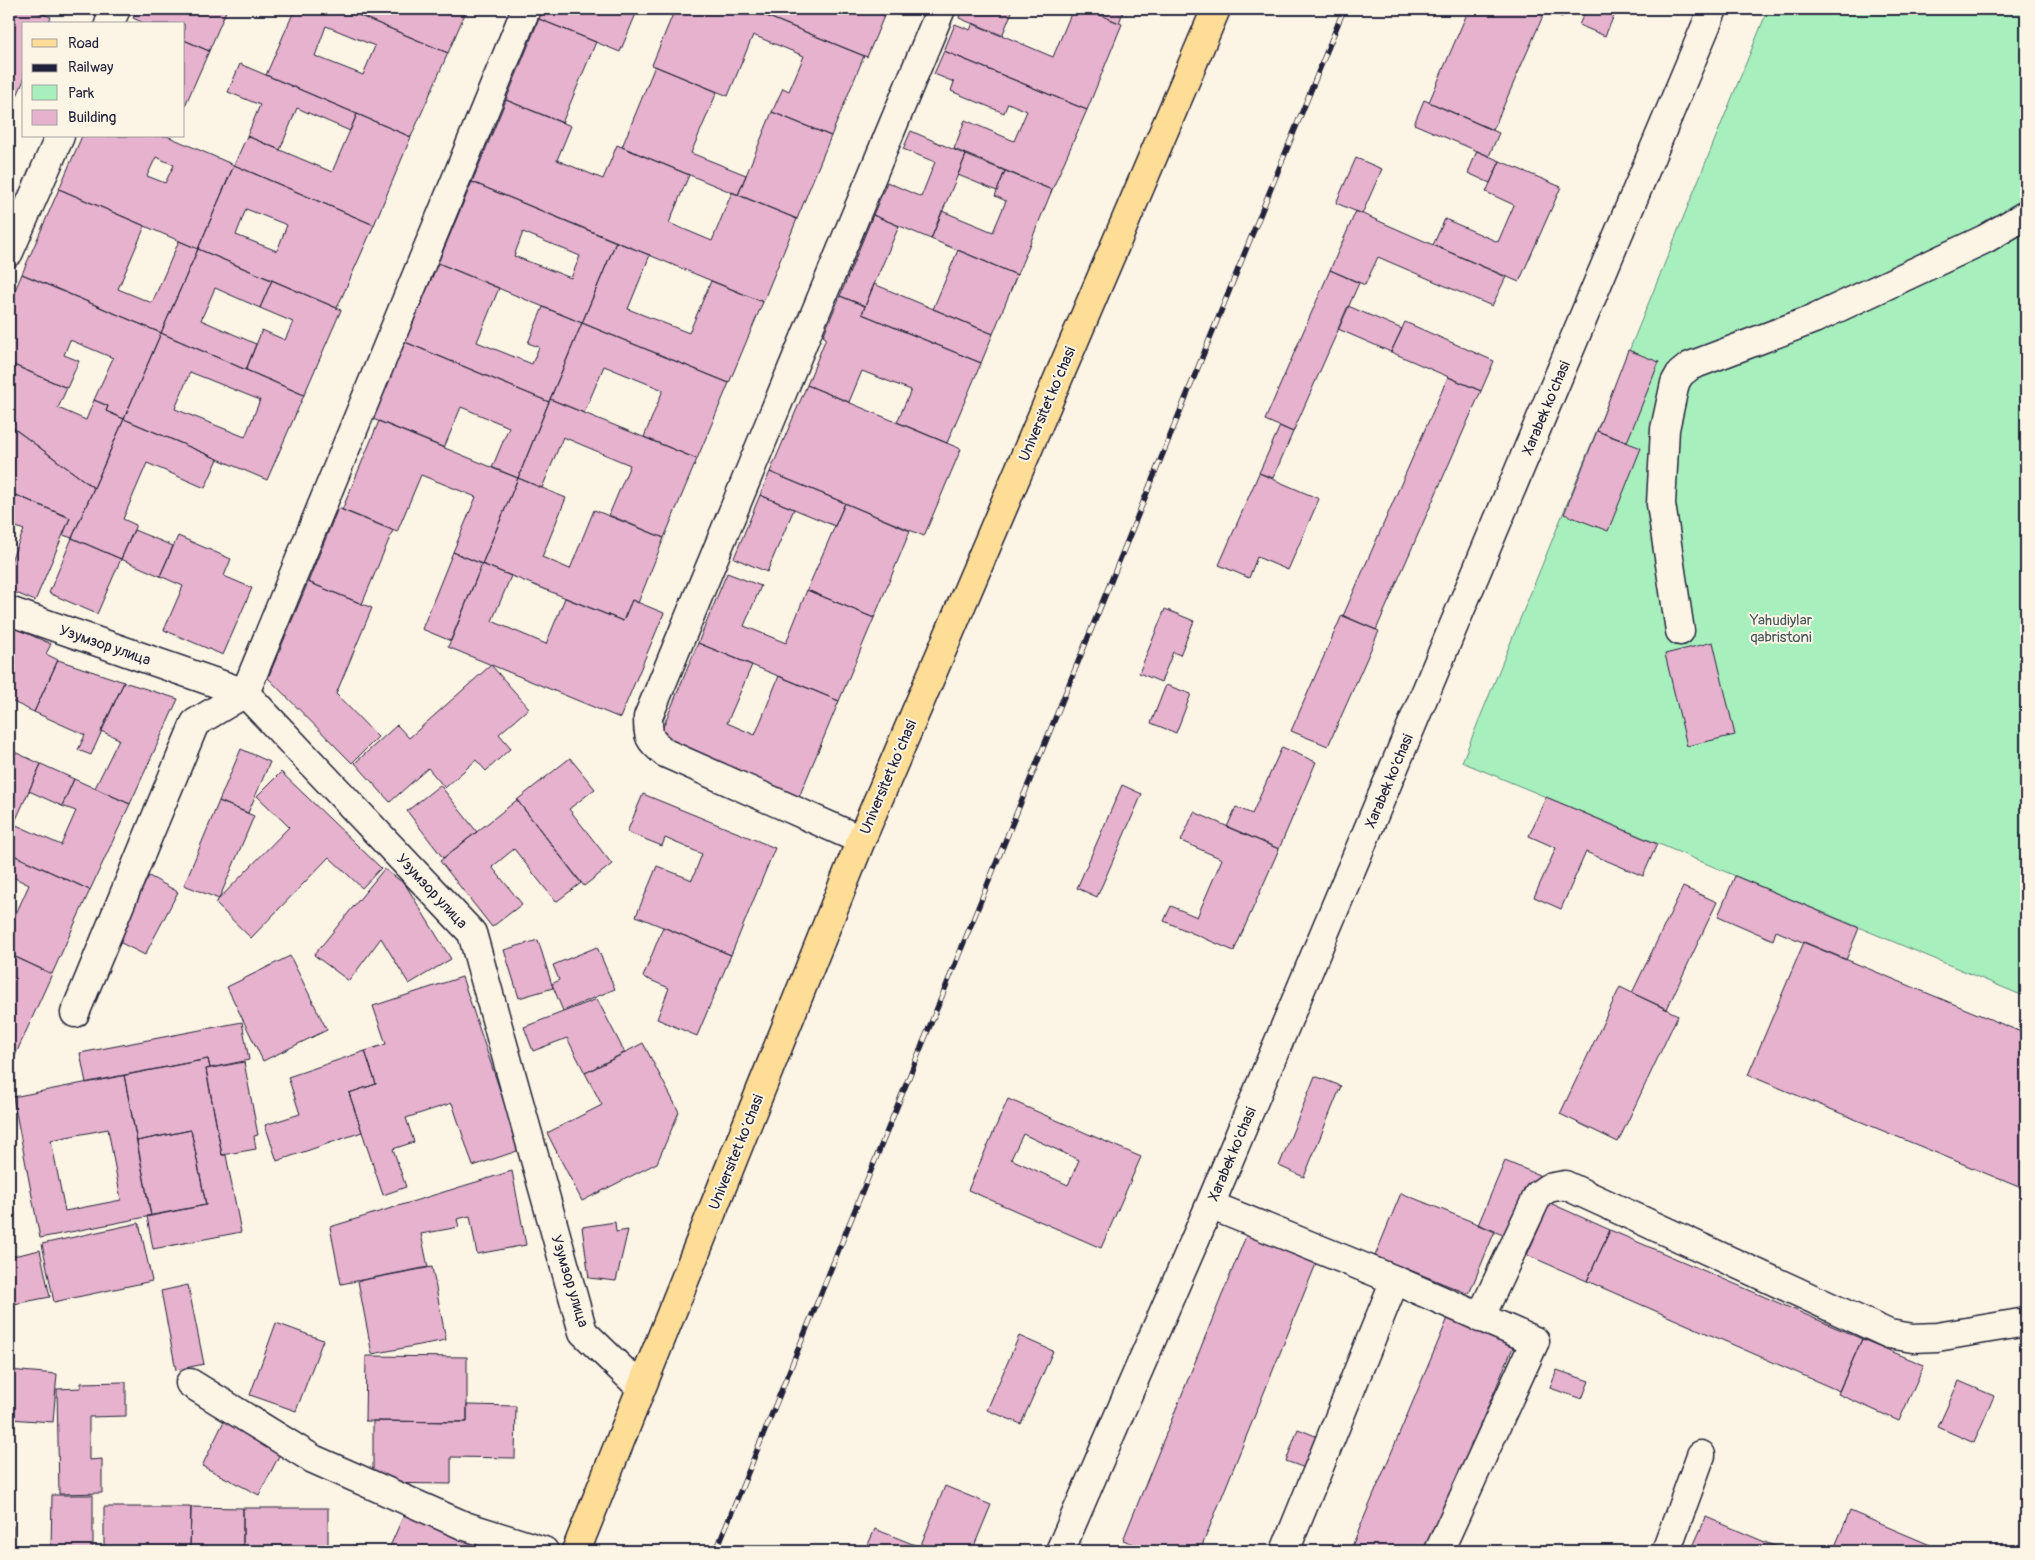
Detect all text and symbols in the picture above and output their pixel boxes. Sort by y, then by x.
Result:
legend [22,22,185,138]
text: Road [68,34,99,53]
text: Railway [68,58,114,77]
text: Park [68,84,95,103]
text: Building [68,108,116,127]
street label: Universitet kо‘chasi [1015,344,1080,464]
street label: Xarabek ko'chasi [1518,358,1575,458]
park label: Yahudiylar qabristoni [1749,611,1813,647]
street label: Узумзор улица [57,621,153,670]
street label: Universitet kо‘chasi [856,717,921,837]
street label: Xarabek ko'chasi [1361,731,1418,831]
street label: Узумзор улица [392,850,471,933]
street label: Universitet kо‘chasi [705,1092,768,1213]
street label: Xarabek ko'chasi [1204,1104,1261,1204]
street label: Узумзор улица [546,1233,593,1330]

